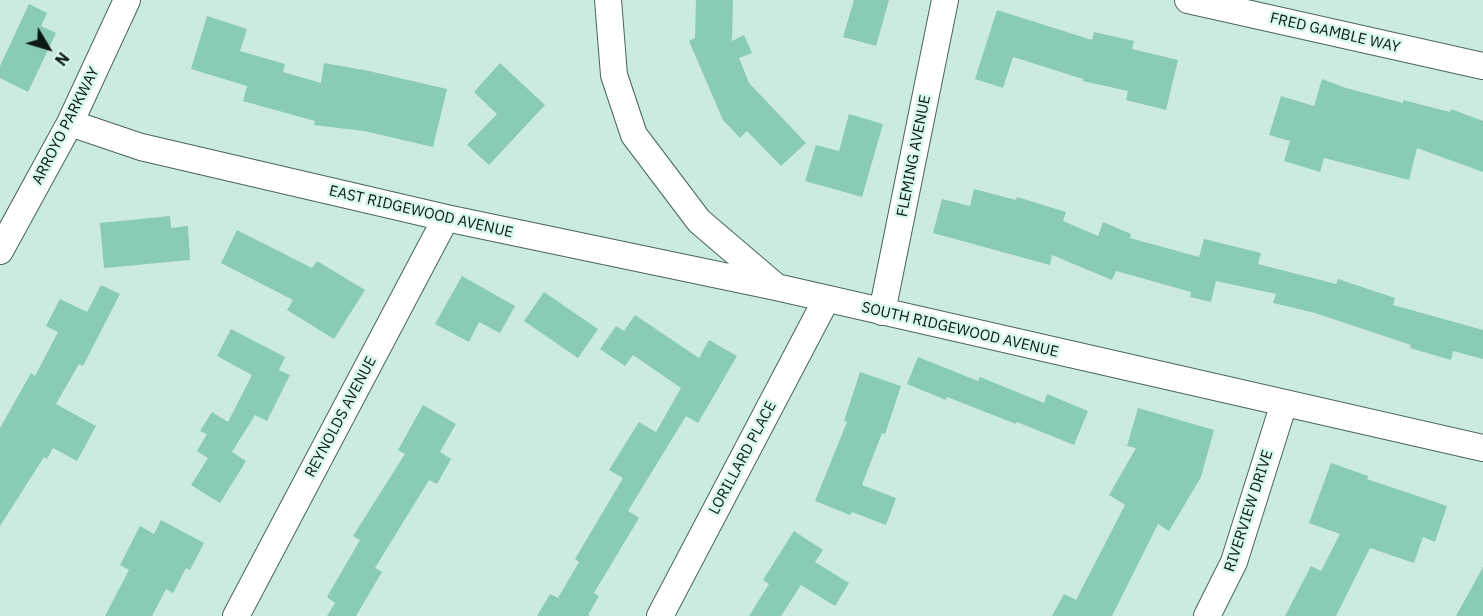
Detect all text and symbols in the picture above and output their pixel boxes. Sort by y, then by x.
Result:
street label: FRED GAMBLE WAY [1268,9,1402,57]
north arrow [18,18,78,78]
text: N [51,48,74,70]
street label: ARROYO PARKWAY [29,64,103,188]
street label: FLEMING AVENUE [893,94,935,218]
street label: EAST RIDGEWOOD AVENUE [327,182,515,242]
street label: SOUTH RIDGEWOOD AVENUE [860,299,1060,361]
street label: REYNOLDS AVENUE [302,353,380,481]
street label: LORILLARD PLACE [706,398,780,518]
street label: RIVERVIEW DRIVE [1221,448,1277,574]

